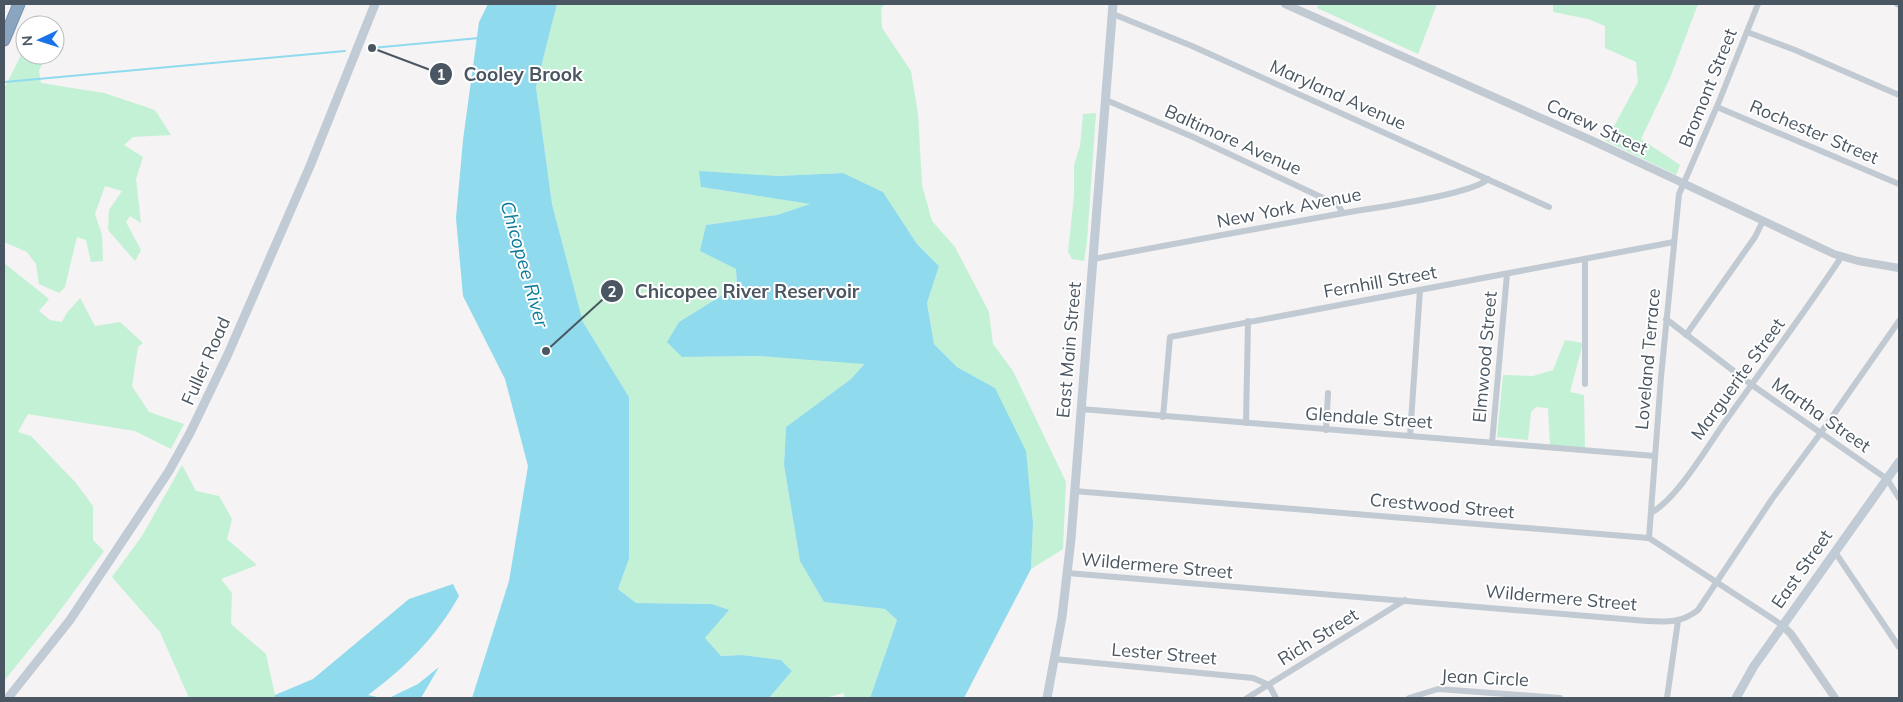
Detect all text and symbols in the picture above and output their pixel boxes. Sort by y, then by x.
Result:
north arrow [15,15,65,65]
street label: Bromont Street [1673,25,1742,151]
text: N [18,35,36,47]
street label: Maryland Avenue [1267,54,1410,135]
callout: Cooley Brook [428,57,592,91]
text: Cooley Brook [464,62,583,86]
text: 1 [436,65,446,84]
street label: Carew Street [1543,93,1651,160]
street label: Rochester Street [1746,94,1882,169]
street label: Baltimore Avenue [1161,99,1305,180]
street label: New York Avenue [1215,182,1363,233]
water label: Chicopee River [495,198,555,331]
street label: Fernhill Street [1322,260,1438,303]
callout: Chicopee River Reservoir [599,274,869,308]
text: Chicopee River Reservoir [635,279,860,303]
street label: East Main Street [1051,281,1086,419]
text: 2 [607,282,617,301]
street label: Loveland Terrace [1630,287,1665,431]
street label: Elmwood Street [1467,290,1502,424]
street label: Fuller Road [176,313,235,408]
street label: Marguerite Street [1686,313,1790,444]
street label: Martha Street [1767,372,1875,457]
street label: Glendale Street [1304,402,1434,433]
street label: Crestwood Street [1369,488,1515,523]
street label: East Street [1766,525,1837,613]
street label: Wildermere Street [1080,547,1234,584]
street label: Wildermere Street [1484,579,1638,616]
street label: Rich Street [1273,603,1362,670]
street label: Lester Street [1111,637,1218,670]
street label: Jean Circle [1441,664,1529,691]

